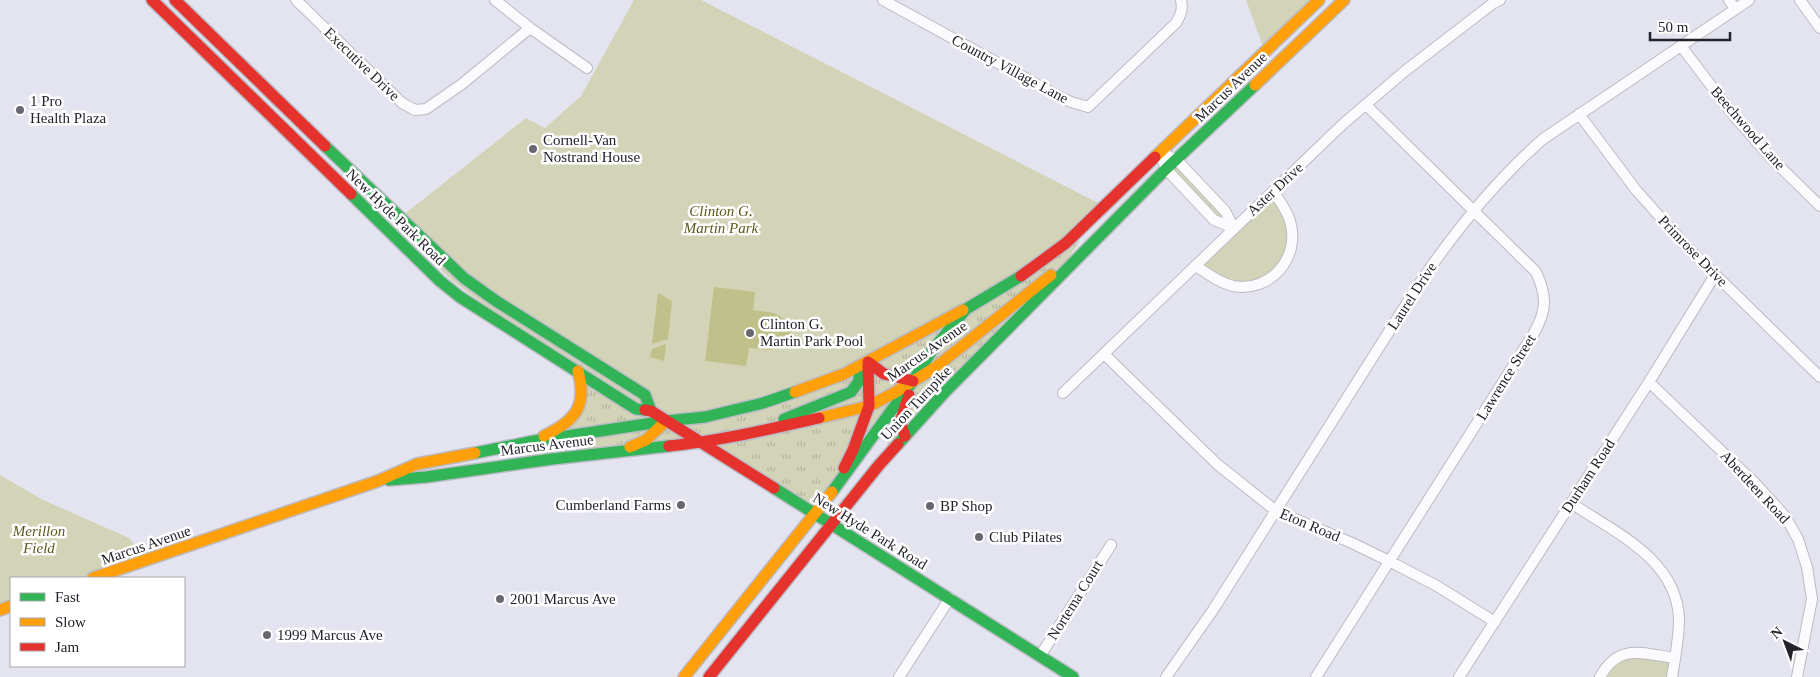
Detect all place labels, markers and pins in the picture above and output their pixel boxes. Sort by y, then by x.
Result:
place label: 1 Pro Health Plaza [30,93,107,126]
marker: 1 Pro Health Plaza [14,104,26,116]
place label: Cornell-Van Nostrand House [543,132,640,165]
marker: Cornell-Van Nostrand House [527,143,539,155]
place label: Clinton G. Martin Park Pool [760,316,863,349]
marker: Clinton G. Martin Park Pool [744,327,756,339]
place label: Cumberland Farms [556,497,671,513]
place label: BP Shop [940,498,992,514]
marker: Cumberland Farms [675,499,687,511]
marker: BP Shop [924,500,936,512]
place label: Club Pilates [989,529,1062,545]
marker: Club Pilates [973,531,985,543]
place label: 2001 Marcus Ave [510,591,616,607]
marker: 2001 Marcus Ave [494,593,506,605]
place label: 1999 Marcus Ave [277,627,383,643]
marker: 1999 Marcus Ave [261,629,273,641]

